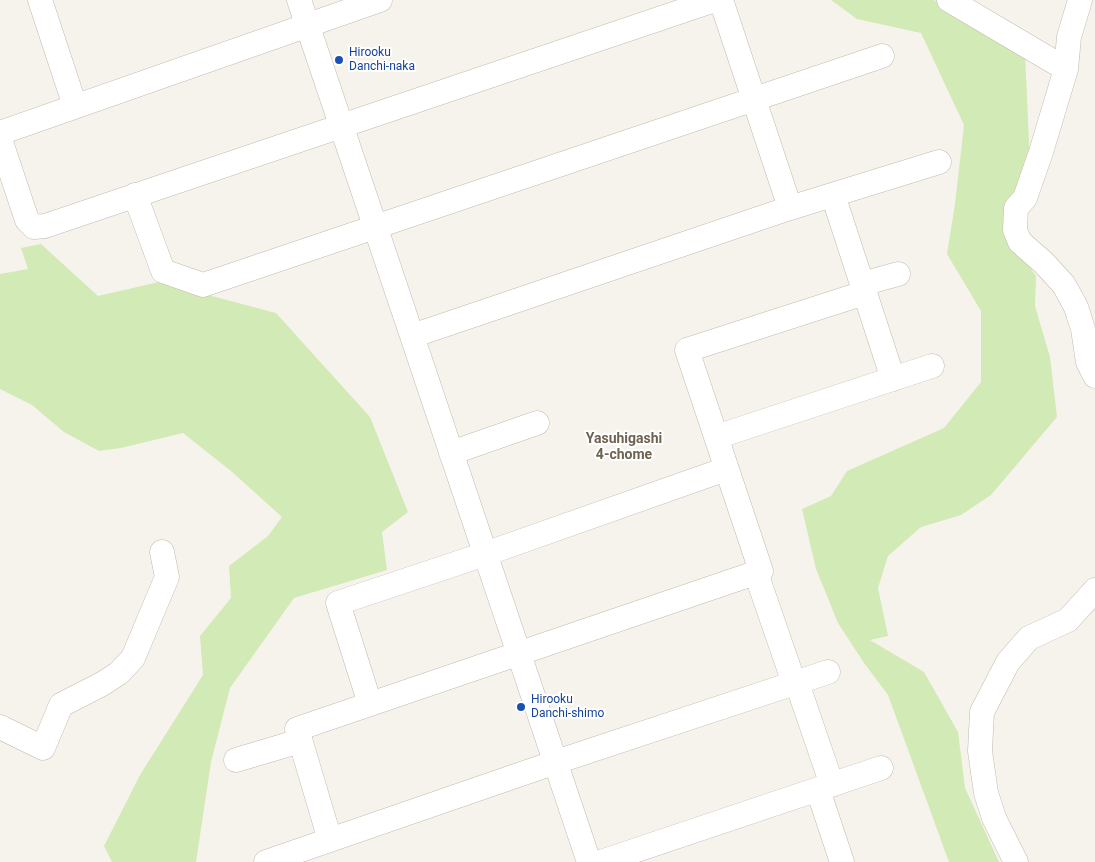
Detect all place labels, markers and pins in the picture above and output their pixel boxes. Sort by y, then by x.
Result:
place label: Hirooku Danchi-naka [349,46,415,74]
marker: Hirooku Danchi-naka [333,54,345,66]
place label: Hirooku Danchi-shimo [531,693,604,721]
marker: Hirooku Danchi-shimo [515,701,527,713]

